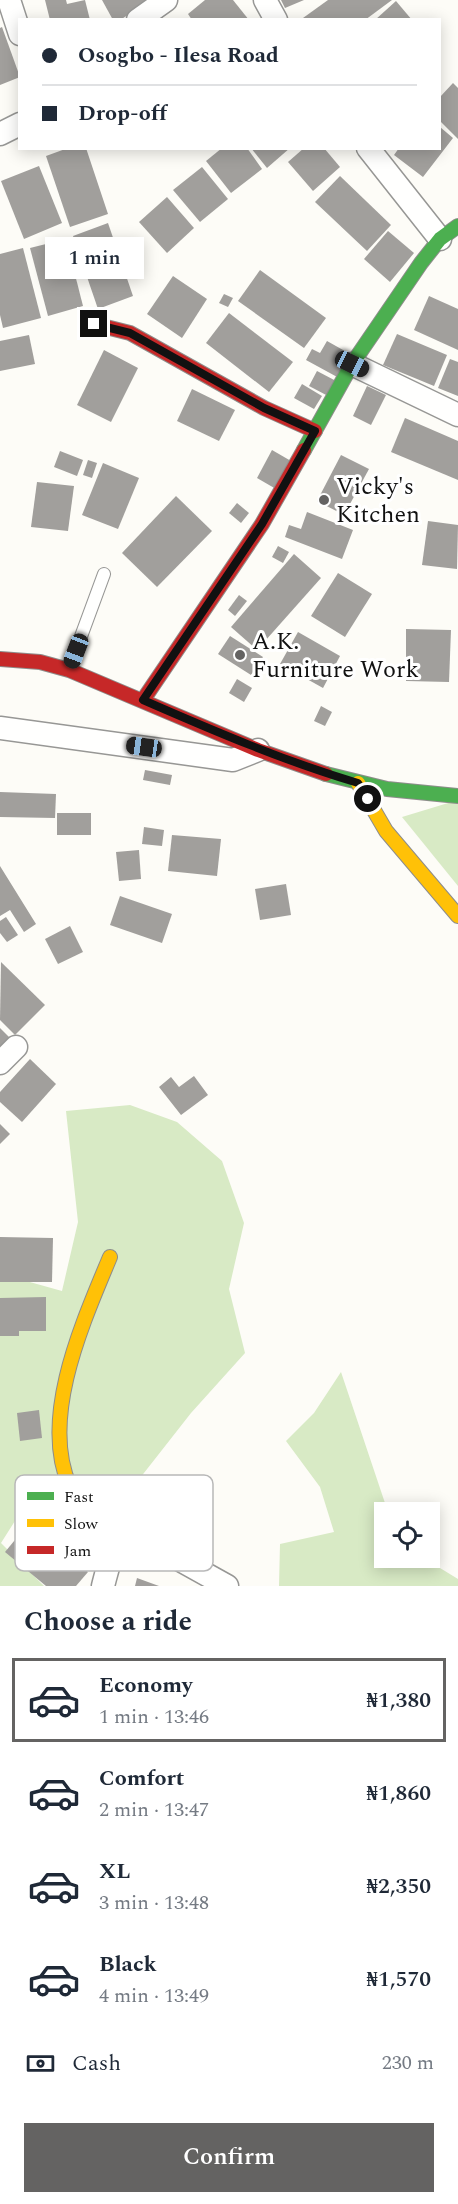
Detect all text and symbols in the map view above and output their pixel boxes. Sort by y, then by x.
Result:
text: Osogbo - Ilesa Road [78,39,279,72]
text: Drop-off [78,97,167,130]
callout: 1 min [44,237,144,279]
text: 1 min [69,243,120,273]
route end [80,310,107,337]
car [332,348,372,380]
place label: Vicky's Kitchen [336,469,420,533]
marker: Vicky's Kitchen [317,493,331,507]
place label: A.K. Furniture Work [252,624,419,688]
car [61,631,91,671]
marker: A.K. Furniture Work [233,648,247,662]
car [125,736,163,758]
route start [354,785,381,812]
legend [15,1475,213,1571]
text: Fast [64,1485,94,1509]
map controls [374,1502,440,1568]
button: locate [374,1502,440,1568]
text: Slow [64,1512,99,1536]
text: Jam [64,1539,92,1563]
text: Choose a ride [24,1601,192,1643]
text: Economy [99,1669,192,1702]
icon: car [27,1673,81,1727]
text: ₦1,380 [366,1684,431,1717]
text: 1 min · 13:46 [99,1702,209,1732]
text: Comfort [99,1762,184,1795]
icon: car [27,1766,81,1820]
text: ₦1,860 [366,1777,431,1810]
text: 2 min · 13:47 [99,1795,209,1825]
text: XL [99,1855,130,1888]
icon: car [27,1859,81,1913]
text: ₦2,350 [366,1870,431,1903]
text: 3 min · 13:48 [99,1888,209,1918]
text: Black [99,1948,157,1981]
icon: car [27,1952,81,2006]
text: ₦1,570 [366,1963,431,1996]
text: 4 min · 13:49 [99,1981,209,2011]
icon: cash [24,2047,57,2080]
text: Cash [72,2047,121,2080]
text: 230 m [382,2048,434,2078]
button: Confirm [24,2123,434,2192]

